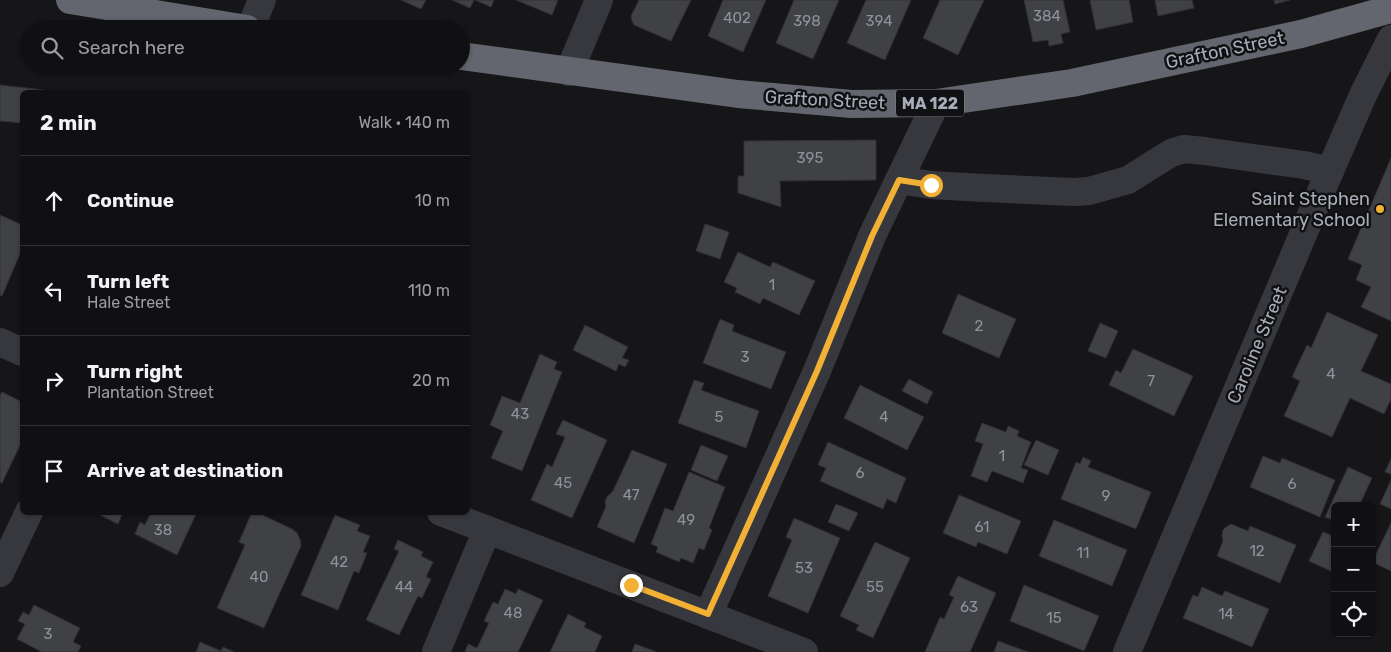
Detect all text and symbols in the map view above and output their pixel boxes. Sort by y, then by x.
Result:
house number: 384 [1033,7,1061,25]
house number: 402 [723,9,751,27]
house number: 398 [793,12,821,30]
house number: 394 [865,12,893,30]
search box [20,20,470,75]
street label: Grafton Street [1164,27,1286,73]
icon: search [38,34,66,62]
text: Search here [78,36,185,59]
street label: Grafton Street [764,86,886,114]
road number: MA 122 [896,90,964,116]
text: 2 min [40,110,97,135]
text: Walk · 140 m [359,113,450,132]
house number: 395 [797,149,823,167]
route start [920,174,943,197]
icon: ahead [40,187,68,215]
place label: Saint Stephen Elementary School [1213,188,1370,231]
text: Continue [87,189,174,212]
text: 10 m [415,191,450,210]
marker: Saint Stephen Elementary School [1374,203,1386,215]
text: Turn left [87,270,169,293]
house number: 1 [769,276,775,294]
icon: left [40,277,68,305]
text: 110 m [408,281,450,300]
street label: Caroline Street [1222,283,1292,407]
text: Hale Street [87,293,170,312]
house number: 2 [975,317,984,335]
house number: 3 [740,348,750,366]
text: Turn right [87,360,182,383]
house number: 4 [1326,365,1336,383]
icon: right [40,367,68,395]
text: 20 m [412,371,450,390]
house number: 7 [1147,372,1155,390]
text: Plantation Street [87,383,214,402]
house number: 43 [511,405,529,423]
house number: 5 [715,408,724,426]
house number: 4 [879,408,889,426]
house number: 1 [999,447,1005,465]
icon: arrive [40,457,68,485]
text: Arrive at destination [87,459,283,482]
house number: 6 [855,464,865,482]
house number: 45 [554,474,572,492]
house number: 6 [1287,475,1297,493]
house number: 47 [623,486,640,504]
house number: 9 [1102,487,1111,505]
map controls [1331,502,1376,637]
button: + [1331,502,1376,547]
house number: 49 [677,511,695,529]
house number: 61 [974,518,990,536]
house number: 38 [154,521,172,539]
house number: 12 [1249,542,1265,560]
house number: 11 [1077,544,1089,562]
button: − [1331,547,1376,592]
house number: 42 [330,553,348,571]
house number: 53 [795,559,813,577]
house number: 40 [250,568,268,586]
route end [620,574,643,597]
house number: 44 [395,578,413,596]
house number: 55 [866,578,884,596]
button: locate [1331,592,1376,637]
house number: 63 [960,598,978,616]
house number: 48 [504,604,522,622]
house number: 14 [1218,605,1234,623]
house number: 15 [1046,609,1062,627]
house number: 3 [43,625,53,643]

